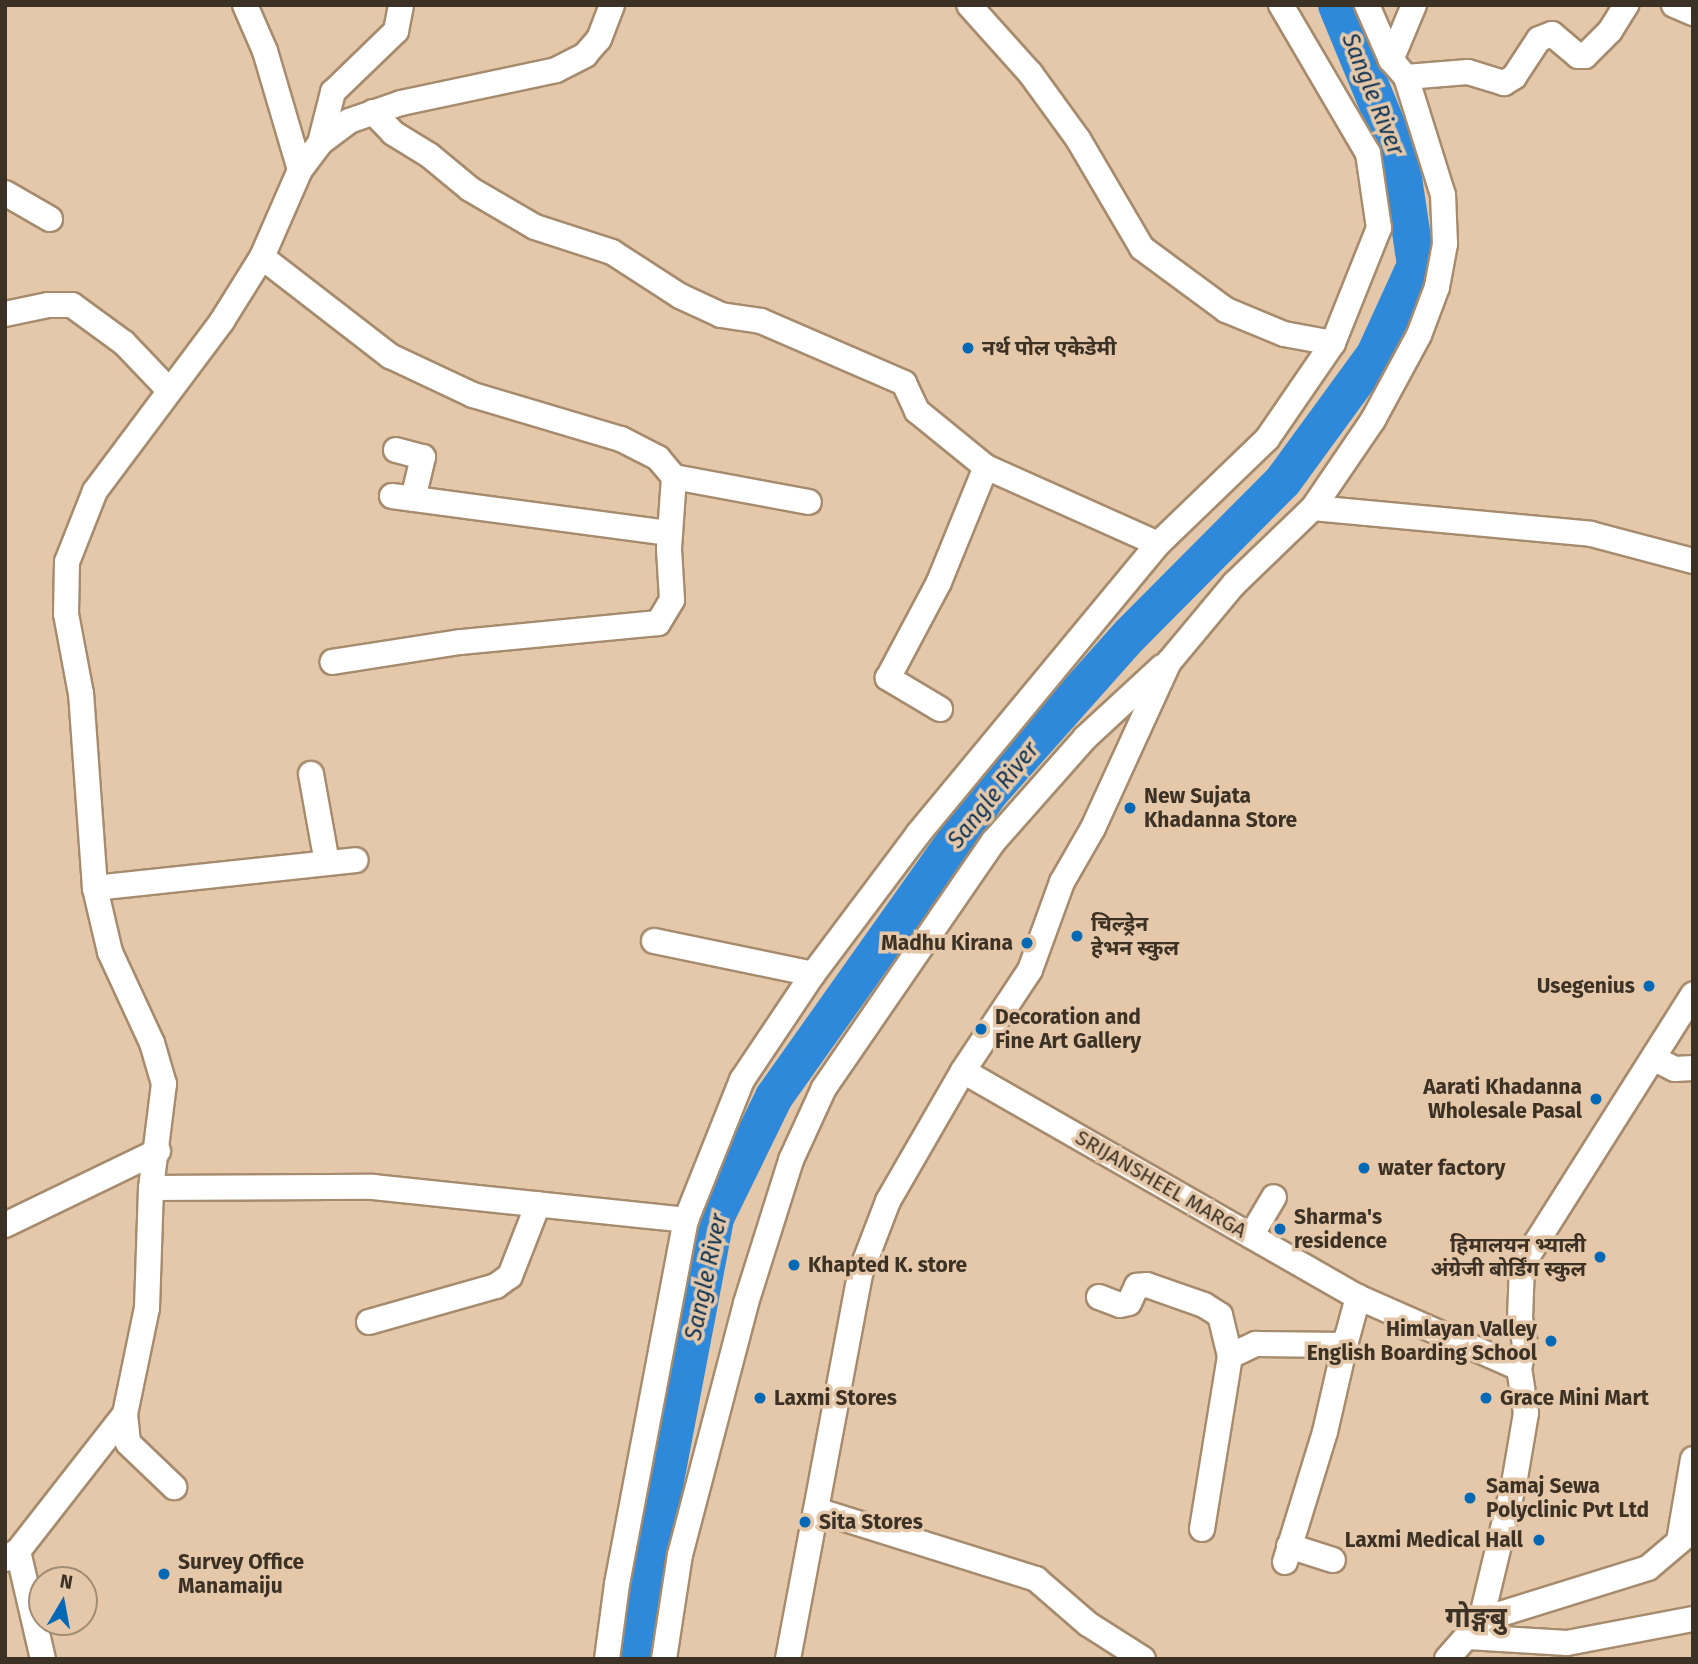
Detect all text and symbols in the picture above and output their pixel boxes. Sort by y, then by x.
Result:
water label: Sangle River [1336,29,1410,159]
place label: नर्थ पोल एकेडेमी [982,335,1116,361]
marker: नर्थ पोल एकेडेमी [960,340,976,356]
water label: Sangle River [942,736,1044,854]
place label: New Sujata Khadanna Store [1144,783,1297,833]
marker: New Sujata Khadanna Store [1122,800,1138,816]
place label: चिल्ड्रेन हेभन स्कुल [1091,911,1179,961]
marker: चिल्ड्रेन हेभन स्कुल [1069,928,1085,944]
place label: Madhu Kirana [881,930,1013,956]
marker: Madhu Kirana [1019,935,1035,951]
place label: Usegenius [1537,973,1635,999]
marker: Usegenius [1641,978,1657,994]
place label: Decoration and Fine Art Gallery [995,1004,1141,1054]
marker: Decoration and Fine Art Gallery [973,1021,989,1037]
place label: Aarati Khadanna Wholesale Pasal [1423,1074,1582,1124]
marker: Aarati Khadanna Wholesale Pasal [1588,1091,1604,1107]
street label: SRIJANSHEEL MARGA [1071,1125,1251,1243]
place label: water factory [1378,1155,1505,1181]
marker: water factory [1356,1160,1372,1176]
place label: Sharma's residence [1294,1204,1387,1254]
water label: Sangle River [679,1211,733,1343]
marker: Sharma's residence [1272,1221,1288,1237]
place label: हिमालयन भ्याली अंग्रेजी बोर्डिंग स्कुल [1430,1232,1586,1282]
marker: हिमालयन भ्याली अंग्रेजी बोर्डिंग स्कुल [1592,1249,1608,1265]
place label: Khapted K. store [808,1252,967,1278]
marker: Khapted K. store [786,1257,802,1273]
place label: Himlayan Valley English Boarding School [1307,1316,1537,1366]
marker: Himlayan Valley English Boarding School [1543,1333,1559,1349]
place label: Laxmi Stores [774,1385,897,1411]
place label: Grace Mini Mart [1500,1385,1649,1411]
marker: Laxmi Stores [752,1390,768,1406]
marker: Grace Mini Mart [1478,1390,1494,1406]
place label: Samaj Sewa Polyclinic Pvt Ltd [1486,1473,1649,1523]
marker: Samaj Sewa Polyclinic Pvt Ltd [1460,1488,1480,1508]
place label: Sita Stores [819,1509,923,1535]
marker: Sita Stores [797,1514,813,1530]
place label: Laxmi Medical Hall [1345,1527,1523,1553]
marker: Laxmi Medical Hall [1529,1530,1549,1550]
place label: Survey Office Manamaiju [178,1549,304,1599]
north arrow [28,1566,98,1636]
marker: Survey Office Manamaiju [156,1566,172,1582]
text: N [58,1569,75,1594]
district label: गोङ्गबु [1445,1601,1507,1635]

